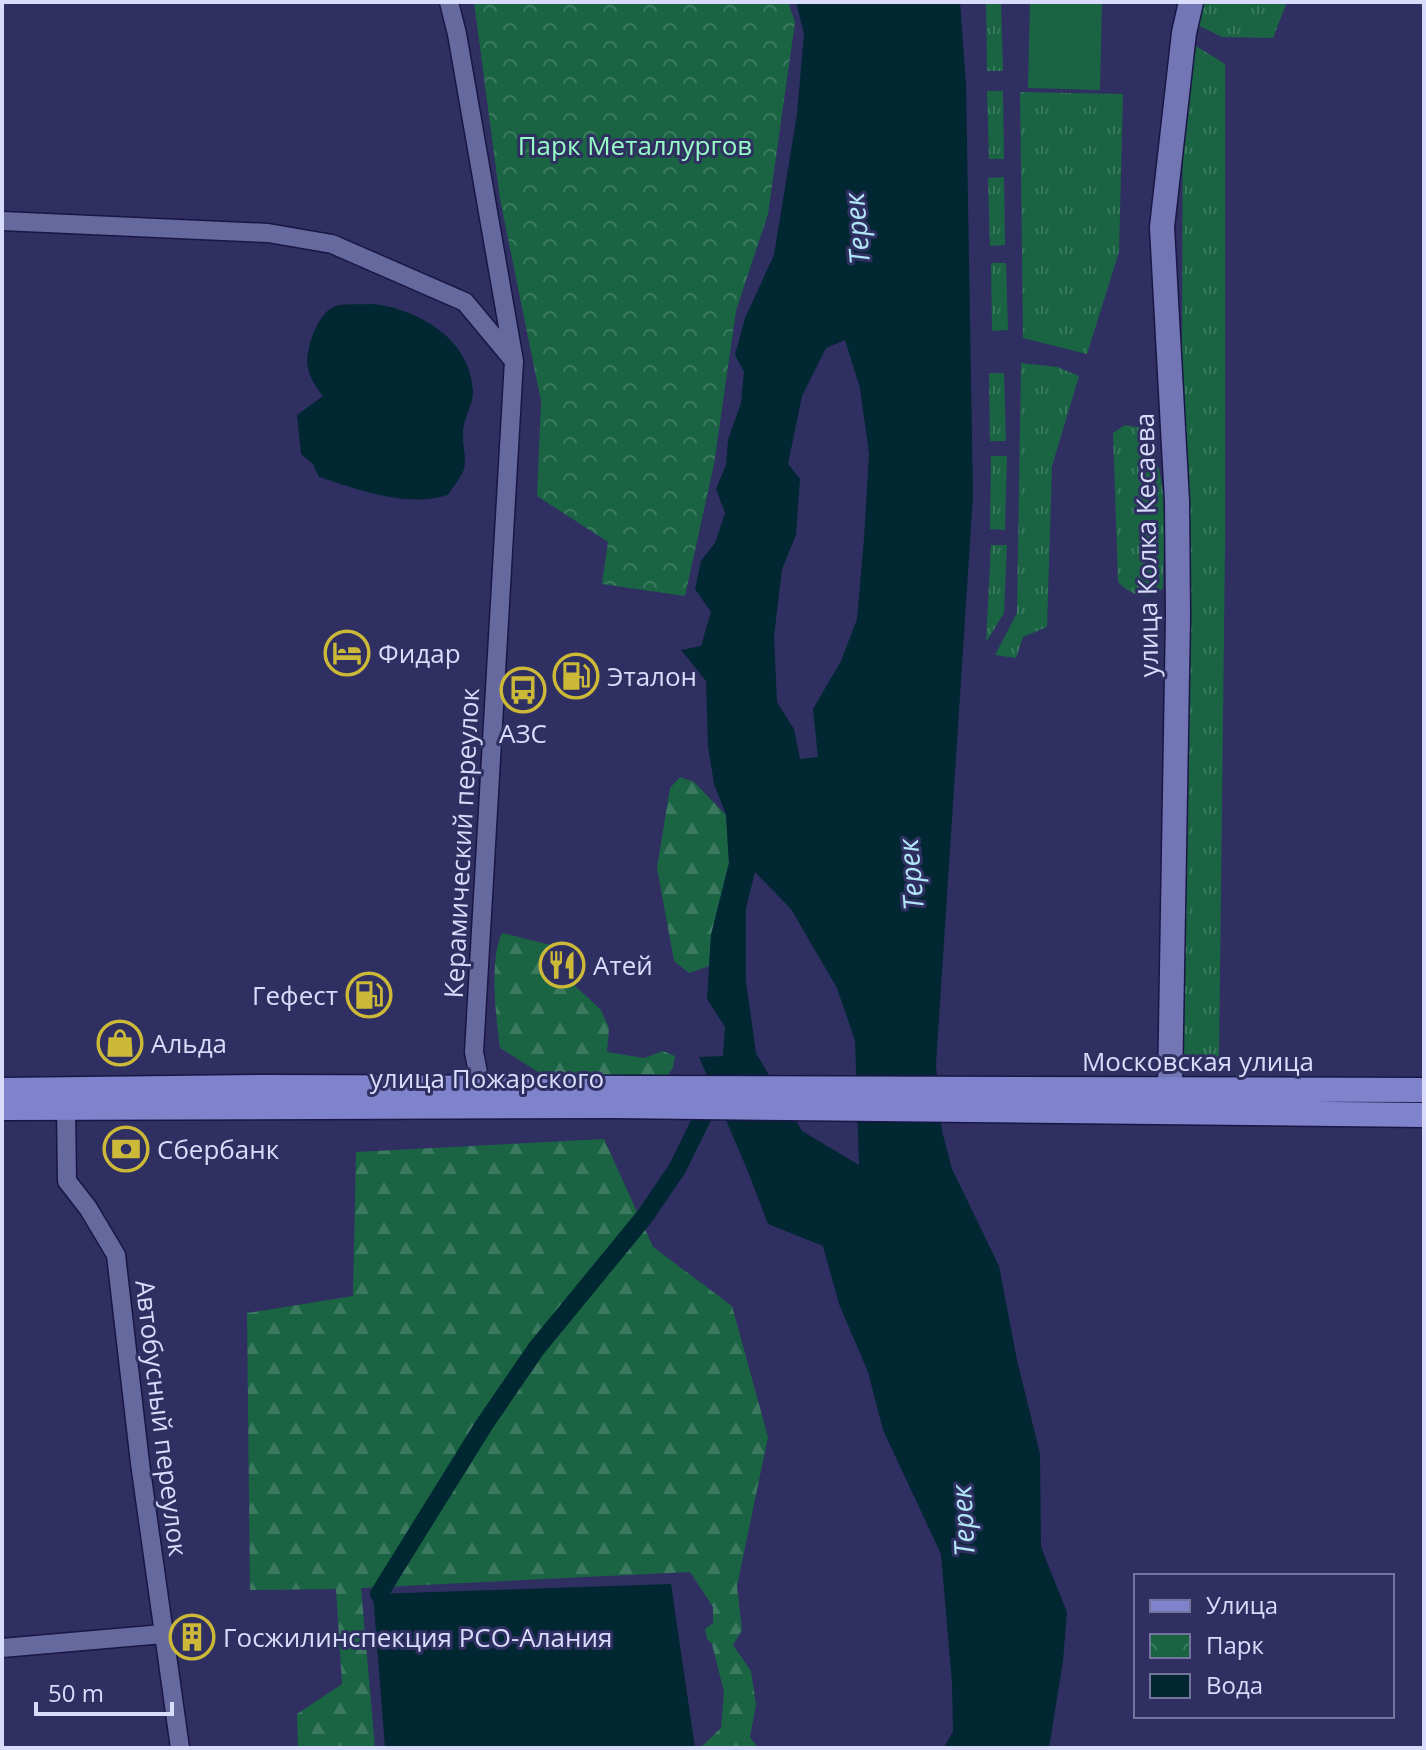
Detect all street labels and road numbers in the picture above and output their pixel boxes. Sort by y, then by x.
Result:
street label: улица Колка Кесаева [1126,413,1166,677]
street label: Керамический переулок [435,686,487,999]
street label: Московская улица [1082,1043,1314,1079]
street label: улица Пожарского [370,1060,604,1096]
street label: Автобусный переулок [127,1278,197,1559]

